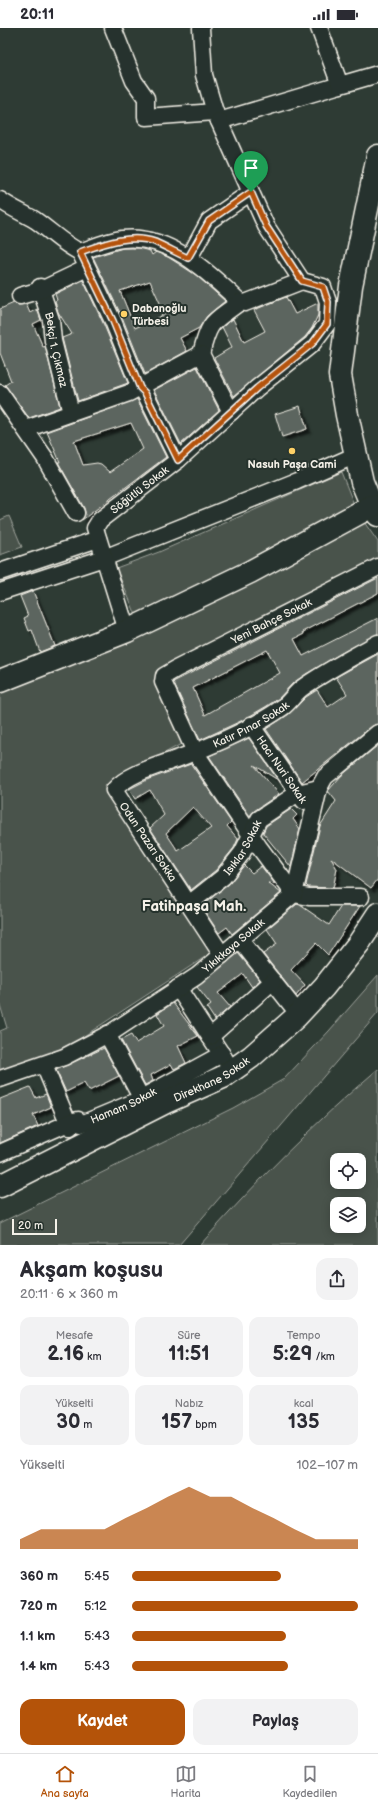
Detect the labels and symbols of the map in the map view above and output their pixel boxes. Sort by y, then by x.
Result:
pin [234,151,268,192]
place label: Dabanoğlu Türbesi [132,302,186,328]
marker: Dabanoğlu Türbesi [119,309,129,319]
street label: Bekçi 1. Çıkmaz [42,310,71,389]
marker: Nasuh Paşa Cami [287,446,297,456]
place label: Nasuh Paşa Cami [248,458,337,471]
street label: Söğütlü Sokak [108,463,172,516]
street label: Yeni Bahçe Sokak [228,595,314,647]
street label: Katır Pınar Sokak [211,698,292,750]
street label: Hacı Nuri Sokak [254,733,310,806]
street label: Odun Pazarı Sokka [117,800,179,884]
street label: Isıklar Sokak [221,817,264,877]
district label: Fatihpaşa Mah. [142,897,246,916]
street label: Yıkıkkaya Sokak [199,915,267,976]
street label: Direkhane Sokak [172,1054,252,1104]
street label: Hamam Sokak [88,1084,159,1126]
scale bar [12,1217,57,1236]

